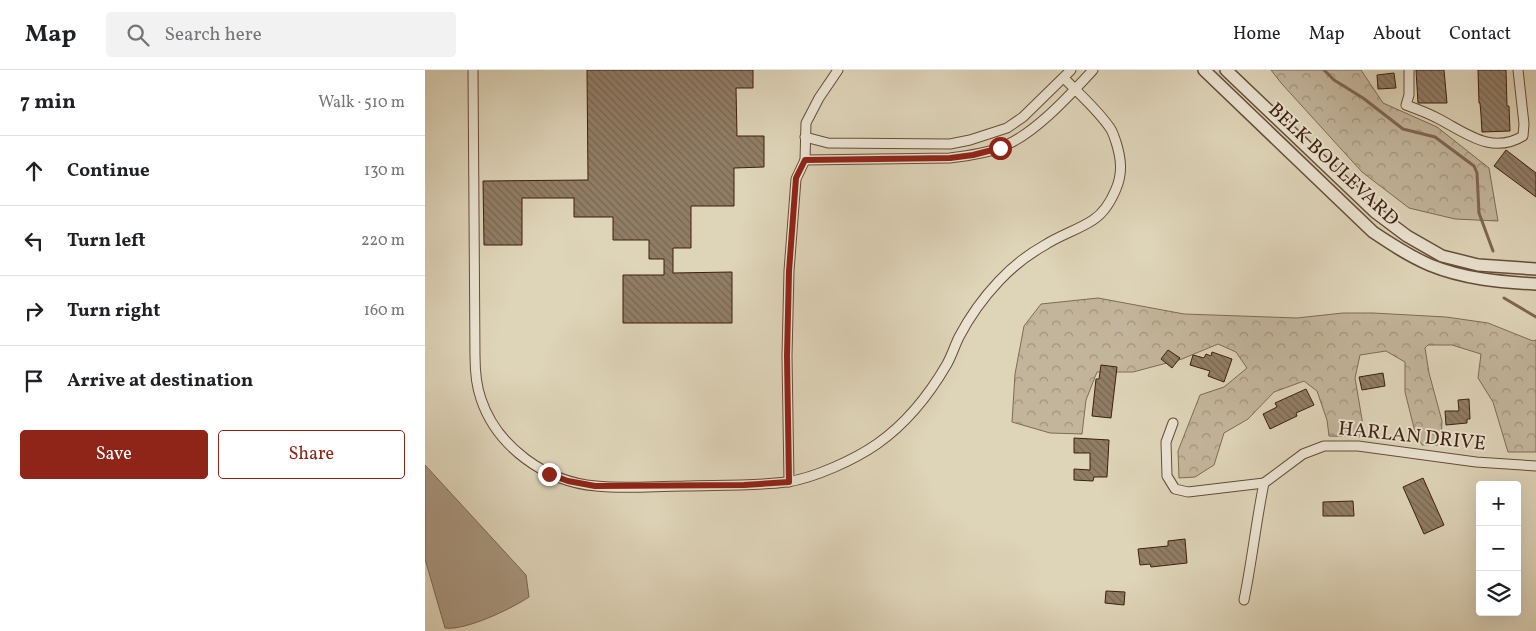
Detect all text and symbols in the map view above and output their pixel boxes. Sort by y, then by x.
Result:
search box [106,12,456,57]
text: Map [25,18,76,52]
icon: search [124,21,152,49]
text: Search here [164,22,262,48]
text: Home [1233,22,1281,47]
text: Map [1309,22,1345,47]
text: About [1373,22,1421,47]
text: Contact [1449,22,1511,47]
text: 7 min [20,88,76,117]
text: Walk · 510 m [318,92,405,114]
street label: BELK BOULEVARD [1261,97,1405,233]
route start [989,137,1012,160]
icon: ahead [20,157,48,185]
text: Continue [67,158,150,184]
text: 130 m [364,160,405,182]
icon: left [20,227,48,255]
text: Turn left [67,228,146,254]
text: 220 m [361,230,405,252]
icon: right [20,297,48,325]
text: Turn right [67,298,160,324]
text: 160 m [364,300,405,322]
icon: arrive [20,367,48,395]
text: Arrive at destination [67,368,253,394]
street label: HARLAN DRIVE [1337,415,1487,459]
button: Save [20,430,208,479]
button: Share [218,430,405,479]
route end [538,463,561,486]
map controls [1476,481,1521,616]
button: + [1476,481,1521,526]
button: − [1476,526,1521,571]
button: layers [1476,571,1521,616]

